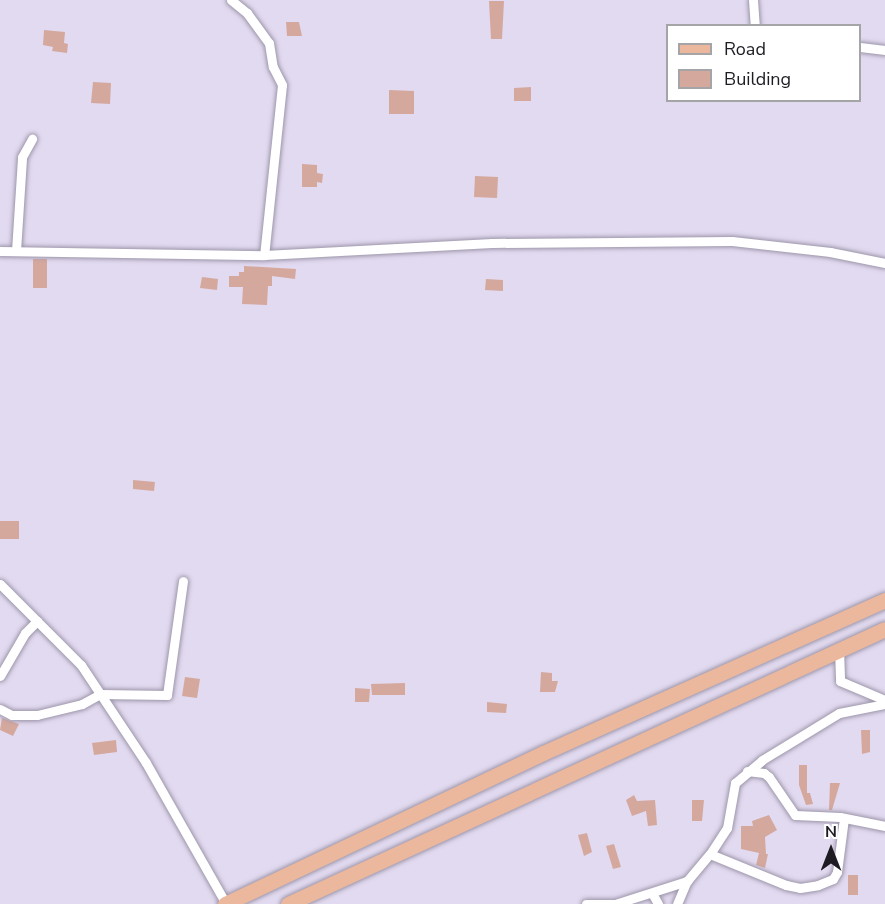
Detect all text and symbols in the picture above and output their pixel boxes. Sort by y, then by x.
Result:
legend [666,24,861,102]
text: Road [724,37,766,61]
text: Building [724,67,791,91]
north arrow [801,820,861,880]
text: N [825,821,837,843]

